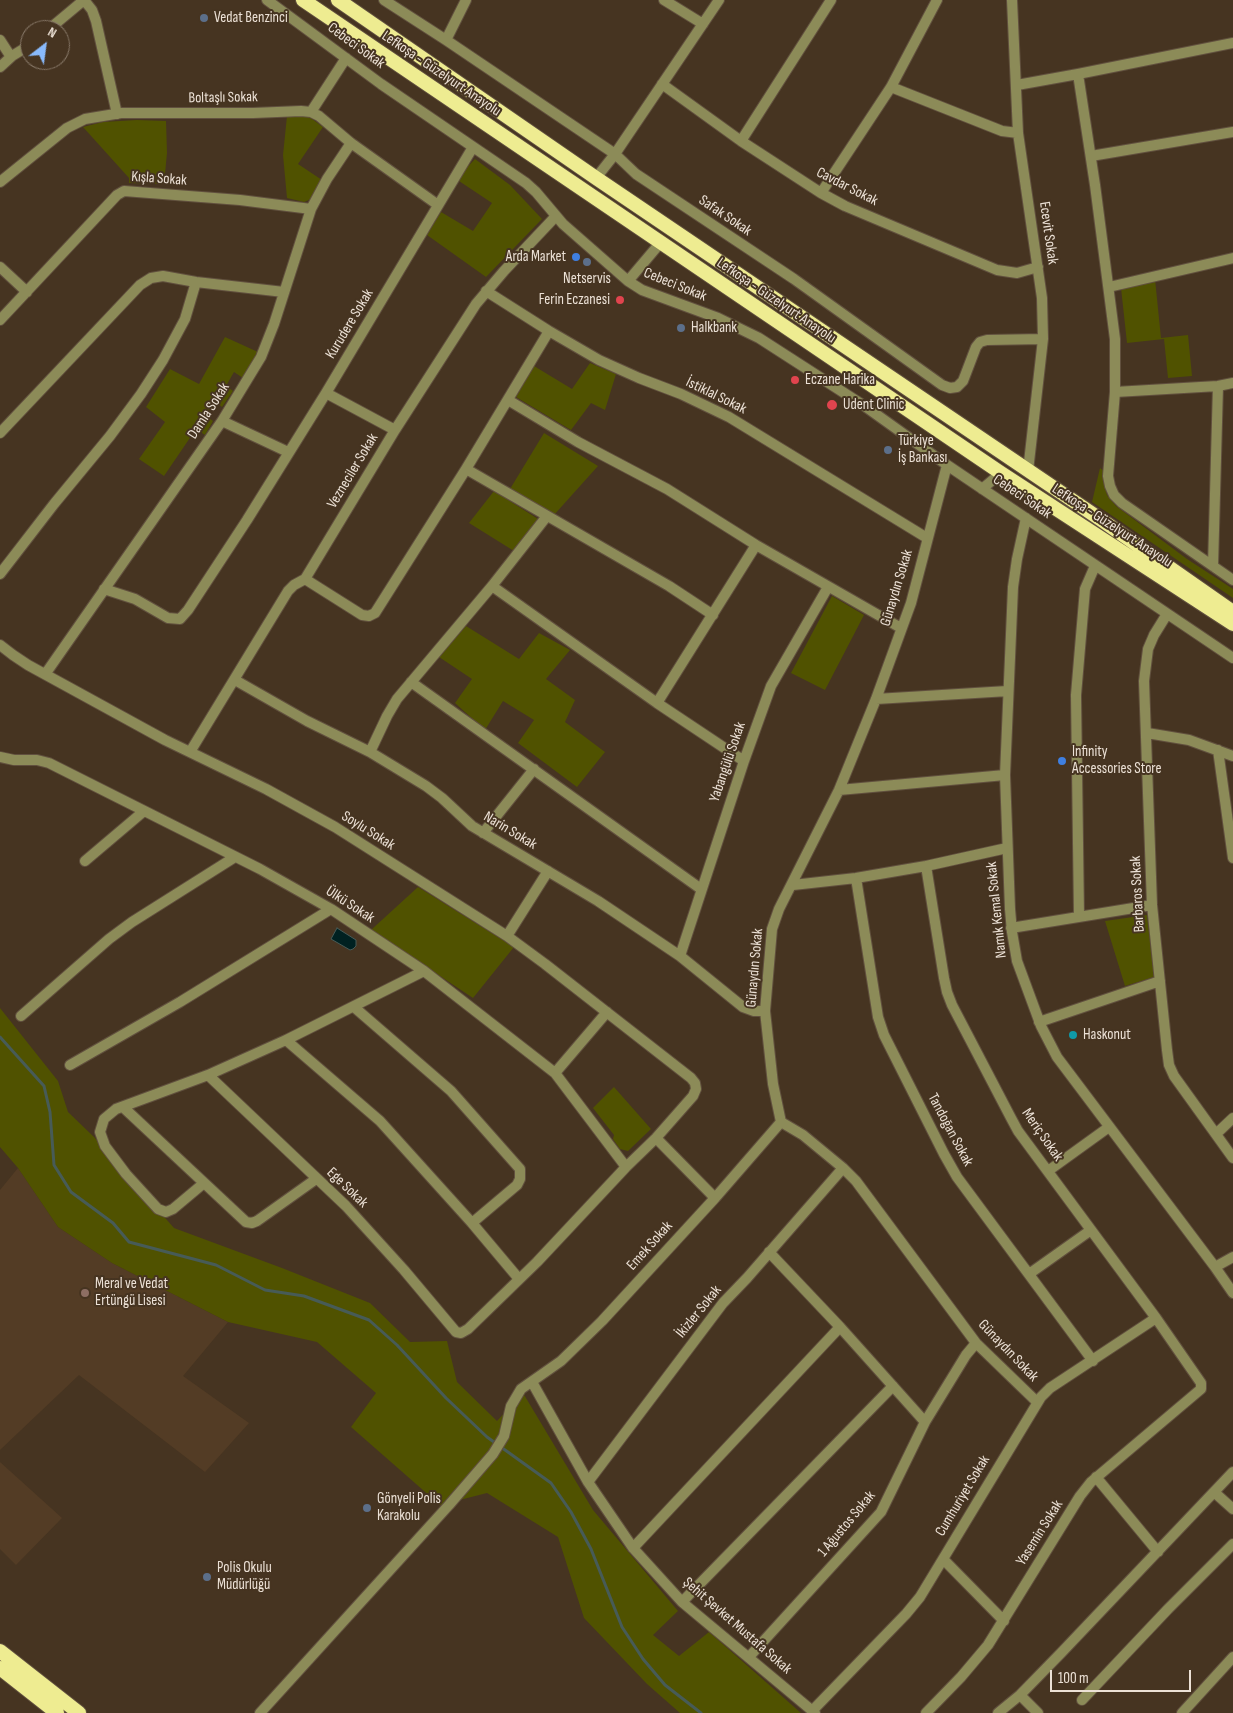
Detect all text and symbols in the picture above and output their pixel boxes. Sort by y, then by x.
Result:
place label: Vedat Benzinci [214,9,288,27]
marker: Vedat Benzinci [198,12,210,24]
street label: Cebeci Sokak [324,19,388,73]
north arrow [20,20,70,70]
text: N [45,23,60,42]
street label: Lefkoşa - Güzelyurt Anayolu [378,27,504,121]
street label: Boltaşlı Sokak [188,88,258,108]
street label: Cavdar Sokak [813,164,881,210]
street label: Kışla Sokak [131,168,187,190]
street label: Safak Sokak [695,192,755,240]
street label: Ecevit Sokak [1035,200,1061,266]
place label: Arda Market [506,248,566,266]
marker: Arda Market [570,251,582,263]
street label: Lefkoşa - Güzelyurt Anayolu [713,254,839,348]
marker: Netservis [581,256,593,268]
street label: Cebeci Sokak [641,264,709,306]
place label: Netservis [563,270,611,288]
street label: Kurudere Sokak [322,286,378,362]
place label: Ferin Eczanesi [539,291,610,309]
marker: Ferin Eczanesi [614,294,626,306]
place label: Halkbank [691,319,737,337]
marker: Halkbank [675,322,687,334]
place label: Eczane Harika [805,371,875,389]
street label: İstiklal Sokak [683,374,749,418]
marker: Eczane Harika [789,374,801,386]
street label: Damla Sokak [184,379,234,443]
place label: Udent Clinic [843,396,905,414]
marker: Udent Clinic [825,398,839,412]
street label: Vezneciler Sokak [324,430,382,512]
place label: Türkiye İş Bankası [898,432,947,467]
marker: Türkiye İş Bankası [882,444,894,456]
street label: Cebeci Sokak [989,471,1055,523]
street label: Lefkoşa - Güzelyurt Anayolu [1048,480,1176,572]
street label: Günaydın Sokak [877,547,917,629]
street label: Yabangülü Sokak [706,720,750,804]
place label: Infinity Accessories Store [1072,743,1161,778]
marker: Infinity Accessories Store [1056,755,1068,767]
street label: Soylu Sokak [338,808,398,854]
street label: Narin Sokak [480,808,540,854]
street label: Barbaros Sokak [1127,855,1149,933]
street label: Namık Kemal Sokak [983,861,1011,959]
street label: Ülkü Sokak [322,883,378,927]
street label: Günaydın Sokak [743,928,767,1008]
place label: Haskonut [1083,1026,1131,1044]
marker: Haskonut [1067,1029,1079,1041]
street label: Tandoğan Sokak [923,1090,977,1170]
street label: Meriç Sokak [1017,1105,1067,1165]
street label: Ege Sokak [323,1164,371,1212]
street label: Emek Sokak [623,1218,677,1274]
place label: Meral ve Vedat Ertüngü Lisesi [95,1275,168,1310]
street label: İkizler Sokak [672,1282,726,1342]
marker: Meral ve Vedat Ertüngü Lisesi [79,1287,91,1299]
street label: Günaydın Sokak [974,1316,1042,1386]
street label: Cumhuriyet Sokak [932,1452,994,1540]
street label: 1 Ağustos Sokak [814,1487,880,1561]
place label: Gönyeli Polis Karakolu [377,1490,441,1525]
street label: Yasemin Sokak [1013,1497,1067,1569]
marker: Gönyeli Polis Karakolu [361,1502,373,1514]
place label: Polis Okulu Müdürlüğü [217,1559,272,1594]
marker: Polis Okulu Müdürlüğü [201,1571,213,1583]
street label: Şehit Şevket Mustafa Sokak [679,1574,795,1678]
scale bar [1053,1660,1194,1692]
text: 100 m [1058,1669,1089,1688]

